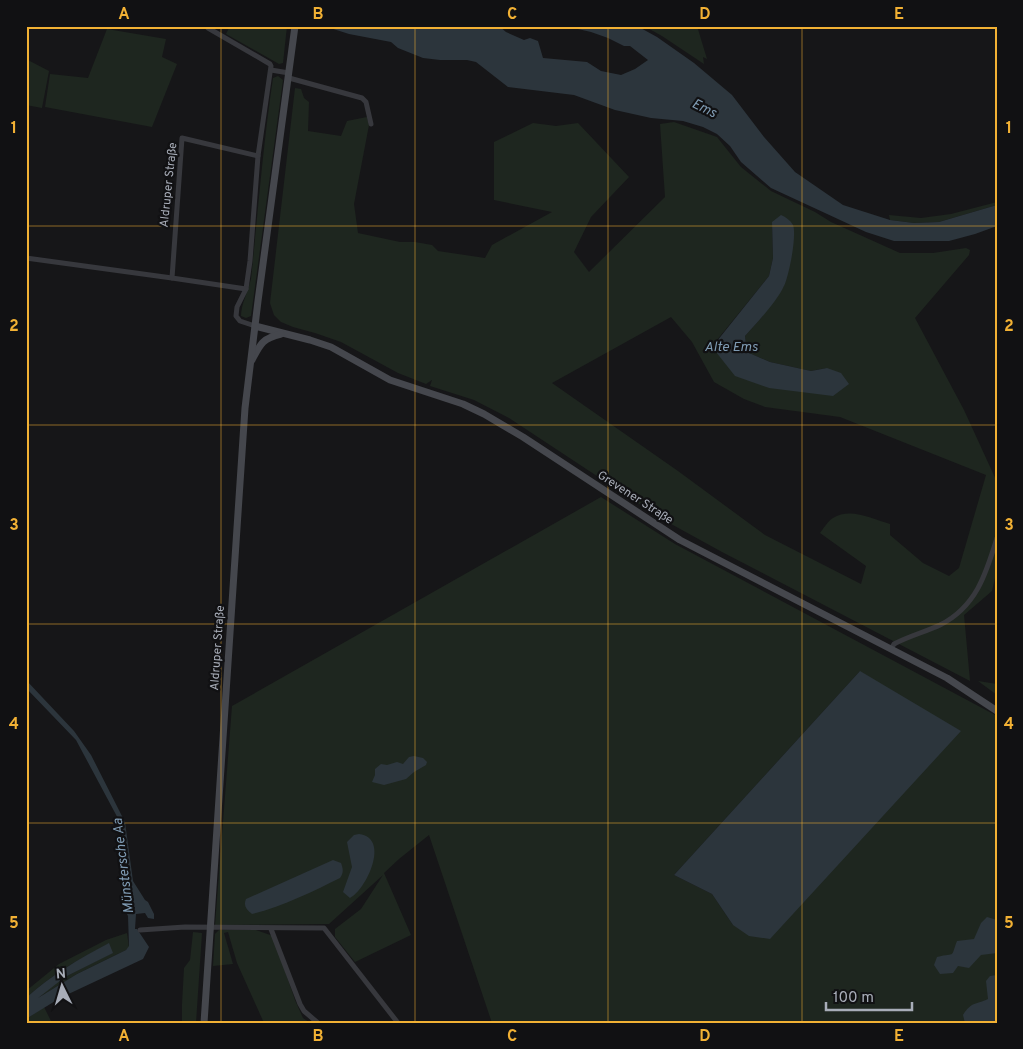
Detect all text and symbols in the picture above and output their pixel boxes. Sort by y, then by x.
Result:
text: A [118,5,130,25]
text: B [312,5,324,25]
text: C [507,5,517,25]
text: D [699,5,711,25]
text: E [894,5,904,25]
water label: Ems [689,96,720,123]
text: 1 [11,119,17,139]
text: 1 [1006,119,1012,139]
street label: Aldruper Straße [157,142,181,228]
text: 2 [9,317,19,337]
text: 2 [1004,317,1014,337]
water label: Alte Ems [704,339,758,356]
street label: Grevener Straße [594,467,676,529]
text: 3 [9,516,19,536]
text: 3 [1004,516,1014,536]
street label: Aldruper Straße [207,605,229,691]
text: 4 [9,715,19,735]
text: 4 [1004,715,1014,735]
water label: Münstersche Aa [110,816,138,915]
text: 5 [9,914,19,934]
text: 5 [1004,914,1014,934]
north arrow [38,962,88,1012]
text: N [55,966,67,983]
scale bar [826,979,912,1011]
text: 100 m [833,989,874,1008]
text: A [118,1027,130,1047]
text: B [312,1027,324,1047]
text: C [507,1027,517,1047]
text: D [699,1027,711,1047]
text: E [894,1027,904,1047]

